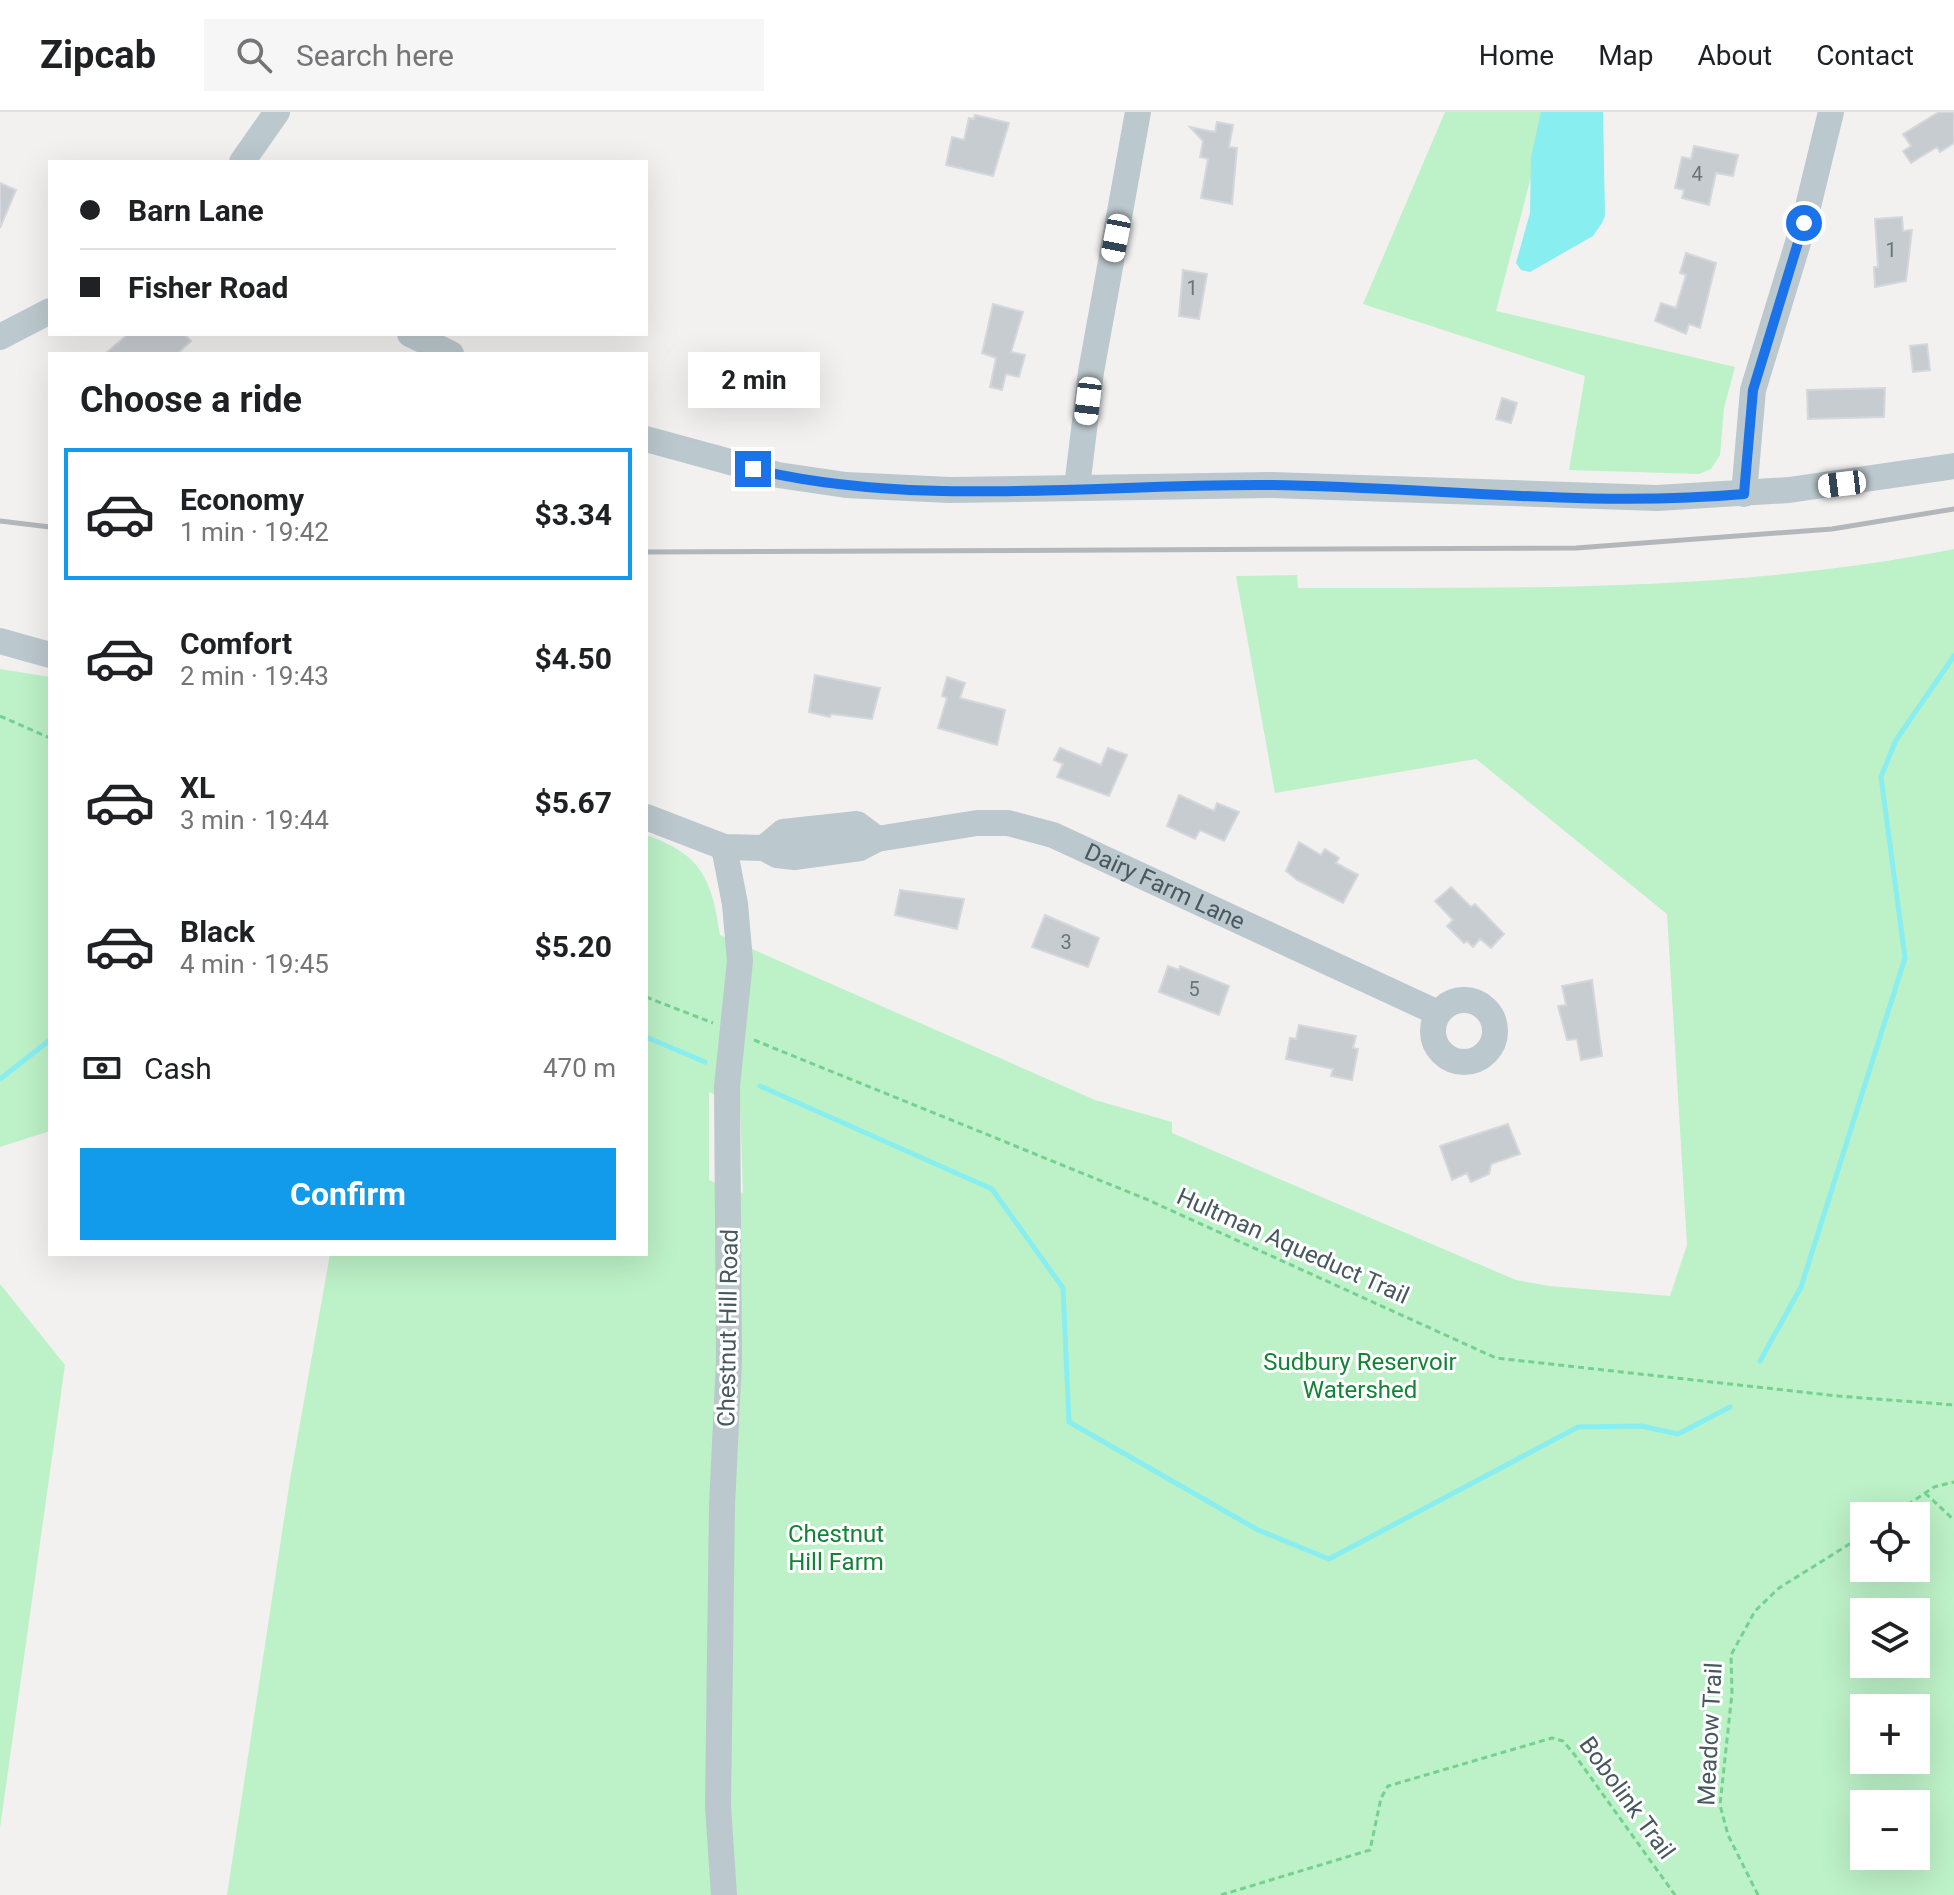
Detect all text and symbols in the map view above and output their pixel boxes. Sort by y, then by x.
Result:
search box [204,19,764,91]
text: Zipcab [40,33,156,77]
icon: search [232,33,276,77]
text: Search here [296,38,454,73]
text: Home [1479,39,1554,72]
text: Map [1598,39,1654,72]
text: About [1698,39,1772,72]
text: Contact [1816,39,1914,72]
house number: 4 [1691,162,1703,186]
text: Barn Lane [128,193,264,228]
route start [1786,205,1822,241]
car [1100,212,1132,264]
house number: 1 [1885,238,1897,262]
text: Fisher Road [128,270,288,305]
house number: 1 [1186,276,1198,300]
callout: 2 min [687,353,819,409]
text: 2 min [721,365,787,395]
car [1073,376,1103,426]
text: Choose a ride [80,379,302,421]
route end [735,451,771,487]
car [1817,469,1867,499]
icon: car [84,478,156,550]
text: Economy [180,482,304,517]
text: $3.34 [534,497,612,532]
text: 1 min · 19:42 [180,517,329,547]
icon: car [84,622,156,694]
text: Comfort [180,626,292,661]
text: $4.50 [534,641,612,676]
text: 2 min · 19:43 [180,661,329,691]
icon: car [84,766,156,838]
text: XL [180,770,215,805]
text: $5.67 [534,785,612,820]
text: 3 min · 19:44 [180,805,329,835]
street label: Dairy Farm Lane [1080,838,1249,936]
icon: car [84,910,156,982]
text: Black [180,914,255,949]
text: $5.20 [534,929,612,964]
house number: 3 [1060,930,1072,954]
text: 4 min · 19:45 [180,949,329,979]
house number: 5 [1188,977,1200,1001]
icon: cash [80,1046,124,1090]
text: Cash [144,1051,212,1086]
text: 470 m [543,1053,616,1083]
button: Confirm [80,1148,616,1240]
street label: Hultman Aqueduct Trail [1173,1182,1413,1310]
street label: Chestnut Hill Road [712,1229,744,1427]
park label: Sudbury Reservoir Watershed [1263,1348,1457,1404]
map controls [1850,1502,1930,1870]
button: locate [1850,1502,1930,1582]
park label: Chestnut Hill Farm [788,1520,884,1576]
button: layers [1850,1598,1930,1678]
street label: Meadow Trail [1692,1662,1728,1806]
button: + [1850,1694,1930,1774]
street label: Bobolink Trail [1573,1731,1681,1865]
button: − [1850,1790,1930,1870]

